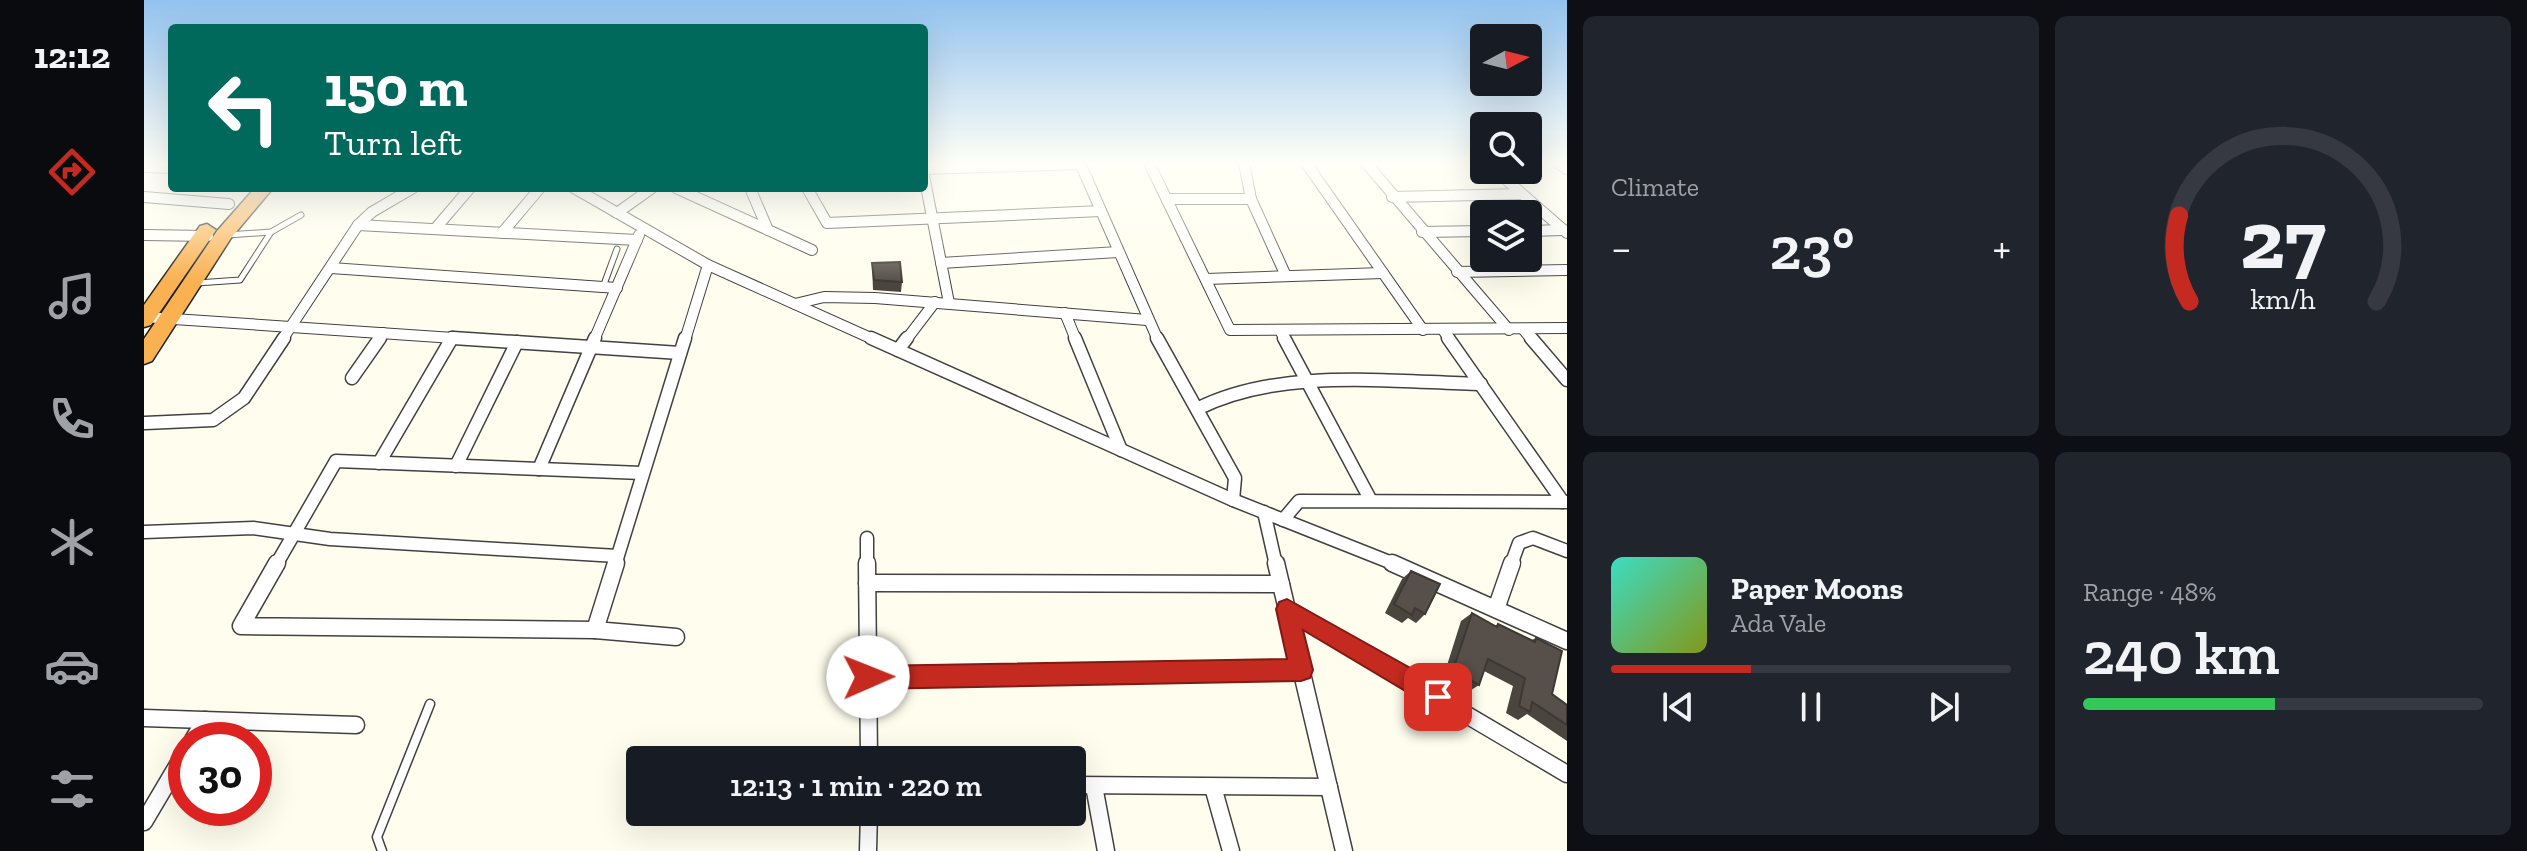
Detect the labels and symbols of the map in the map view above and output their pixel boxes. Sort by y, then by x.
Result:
north arrow [1470,24,1542,96]
position arrow [826,635,910,719]
pin [1404,663,1472,731]
speed limit sign: 30 [168,722,272,826]

